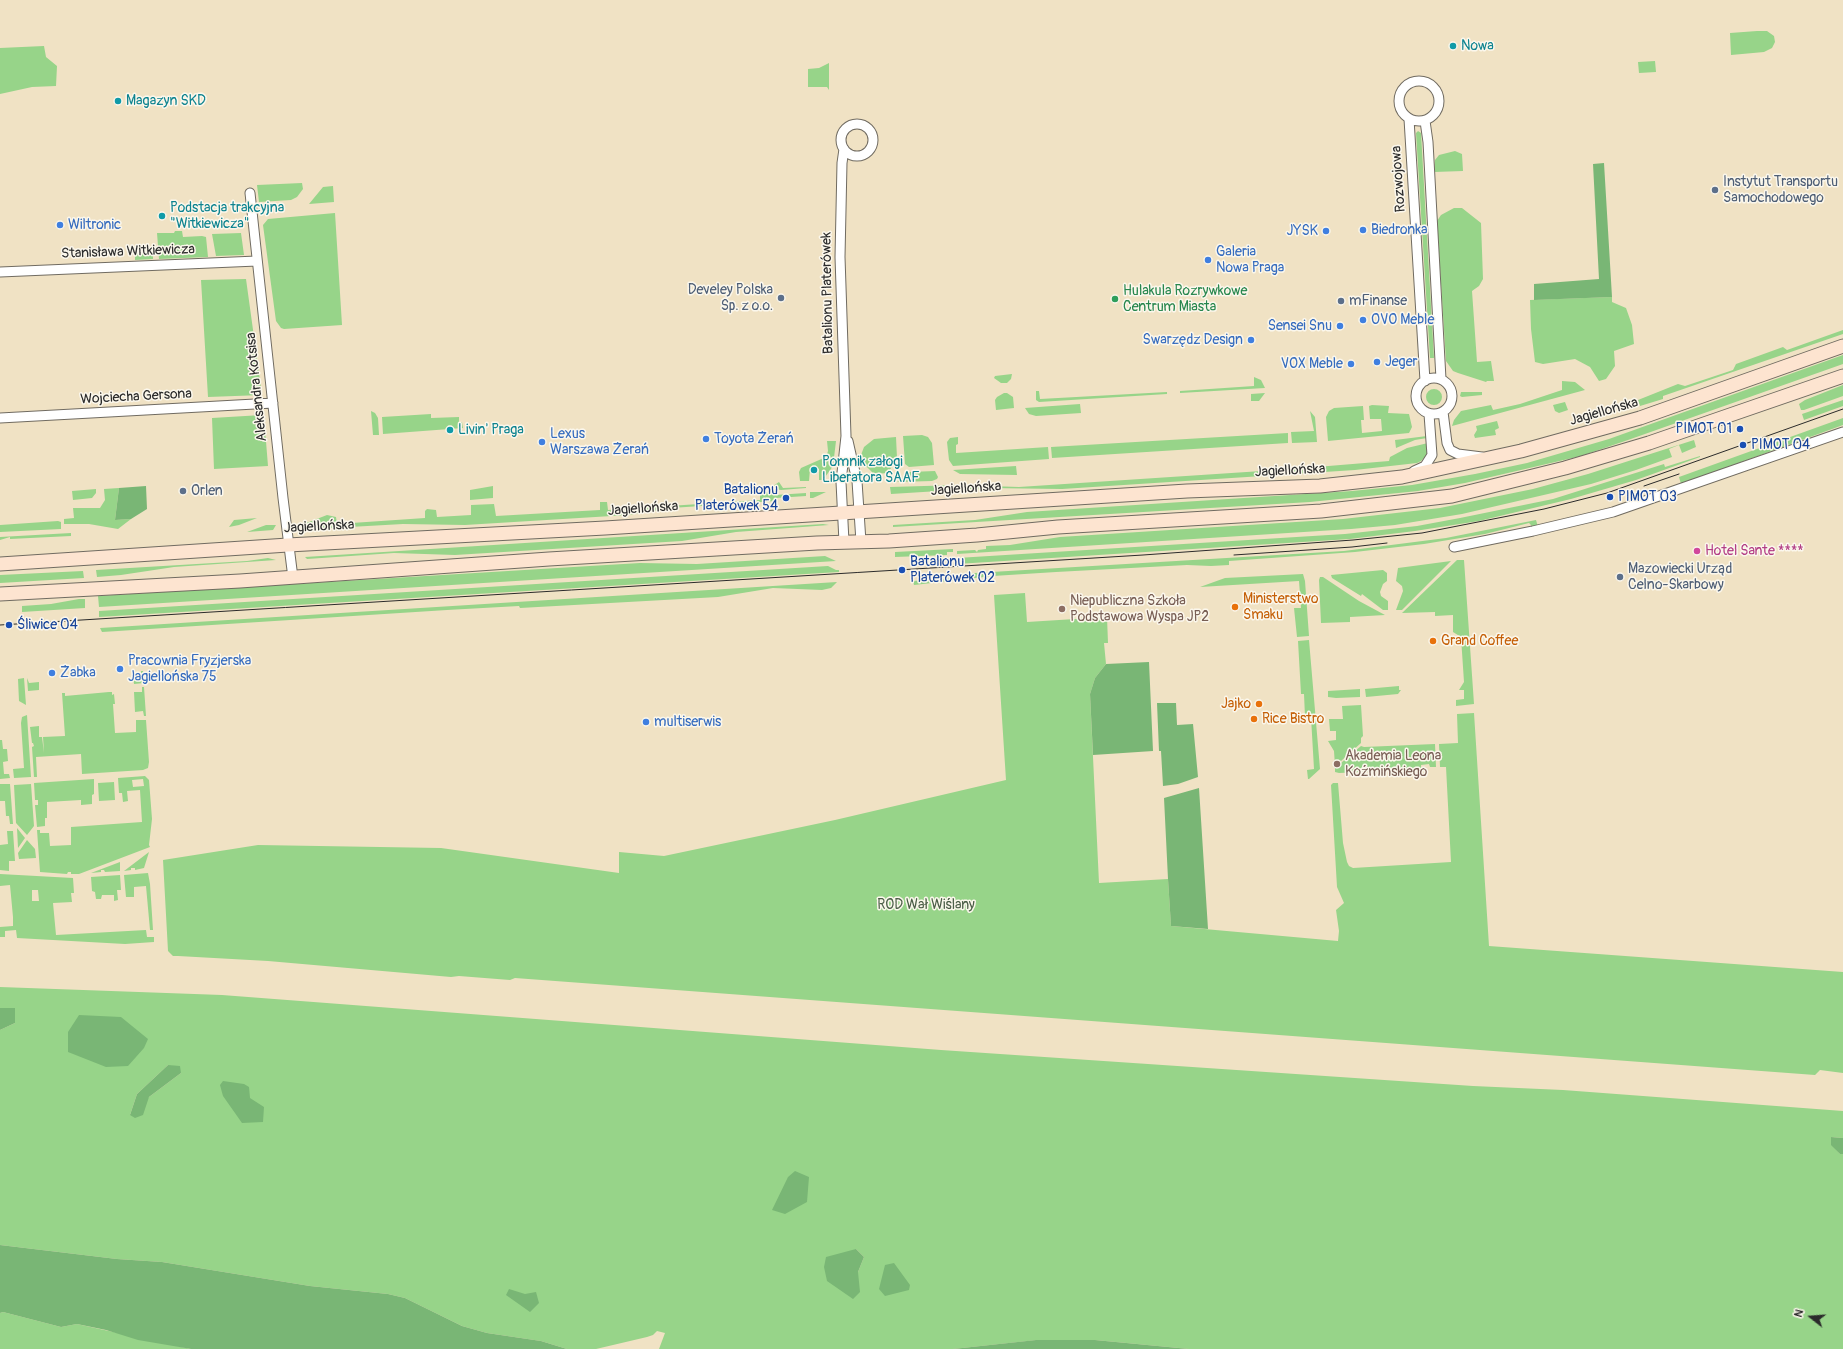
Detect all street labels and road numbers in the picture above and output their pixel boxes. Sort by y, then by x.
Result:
street label: Rozwojowa [1388,145,1410,213]
street label: Batalionu Platerówek [819,232,837,354]
street label: Stanisława Witkiewicza [61,241,195,263]
street label: Aleksandra Kotsisa [243,331,271,443]
street label: Wojciecha Gersona [80,386,192,408]
street label: Jagiellońska [1568,394,1640,430]
street label: Jagiellońska [1254,461,1326,481]
street label: Jagiellońska [930,478,1002,500]
street label: Jagiellońska [607,498,679,520]
street label: Jagiellońska [283,517,355,537]

